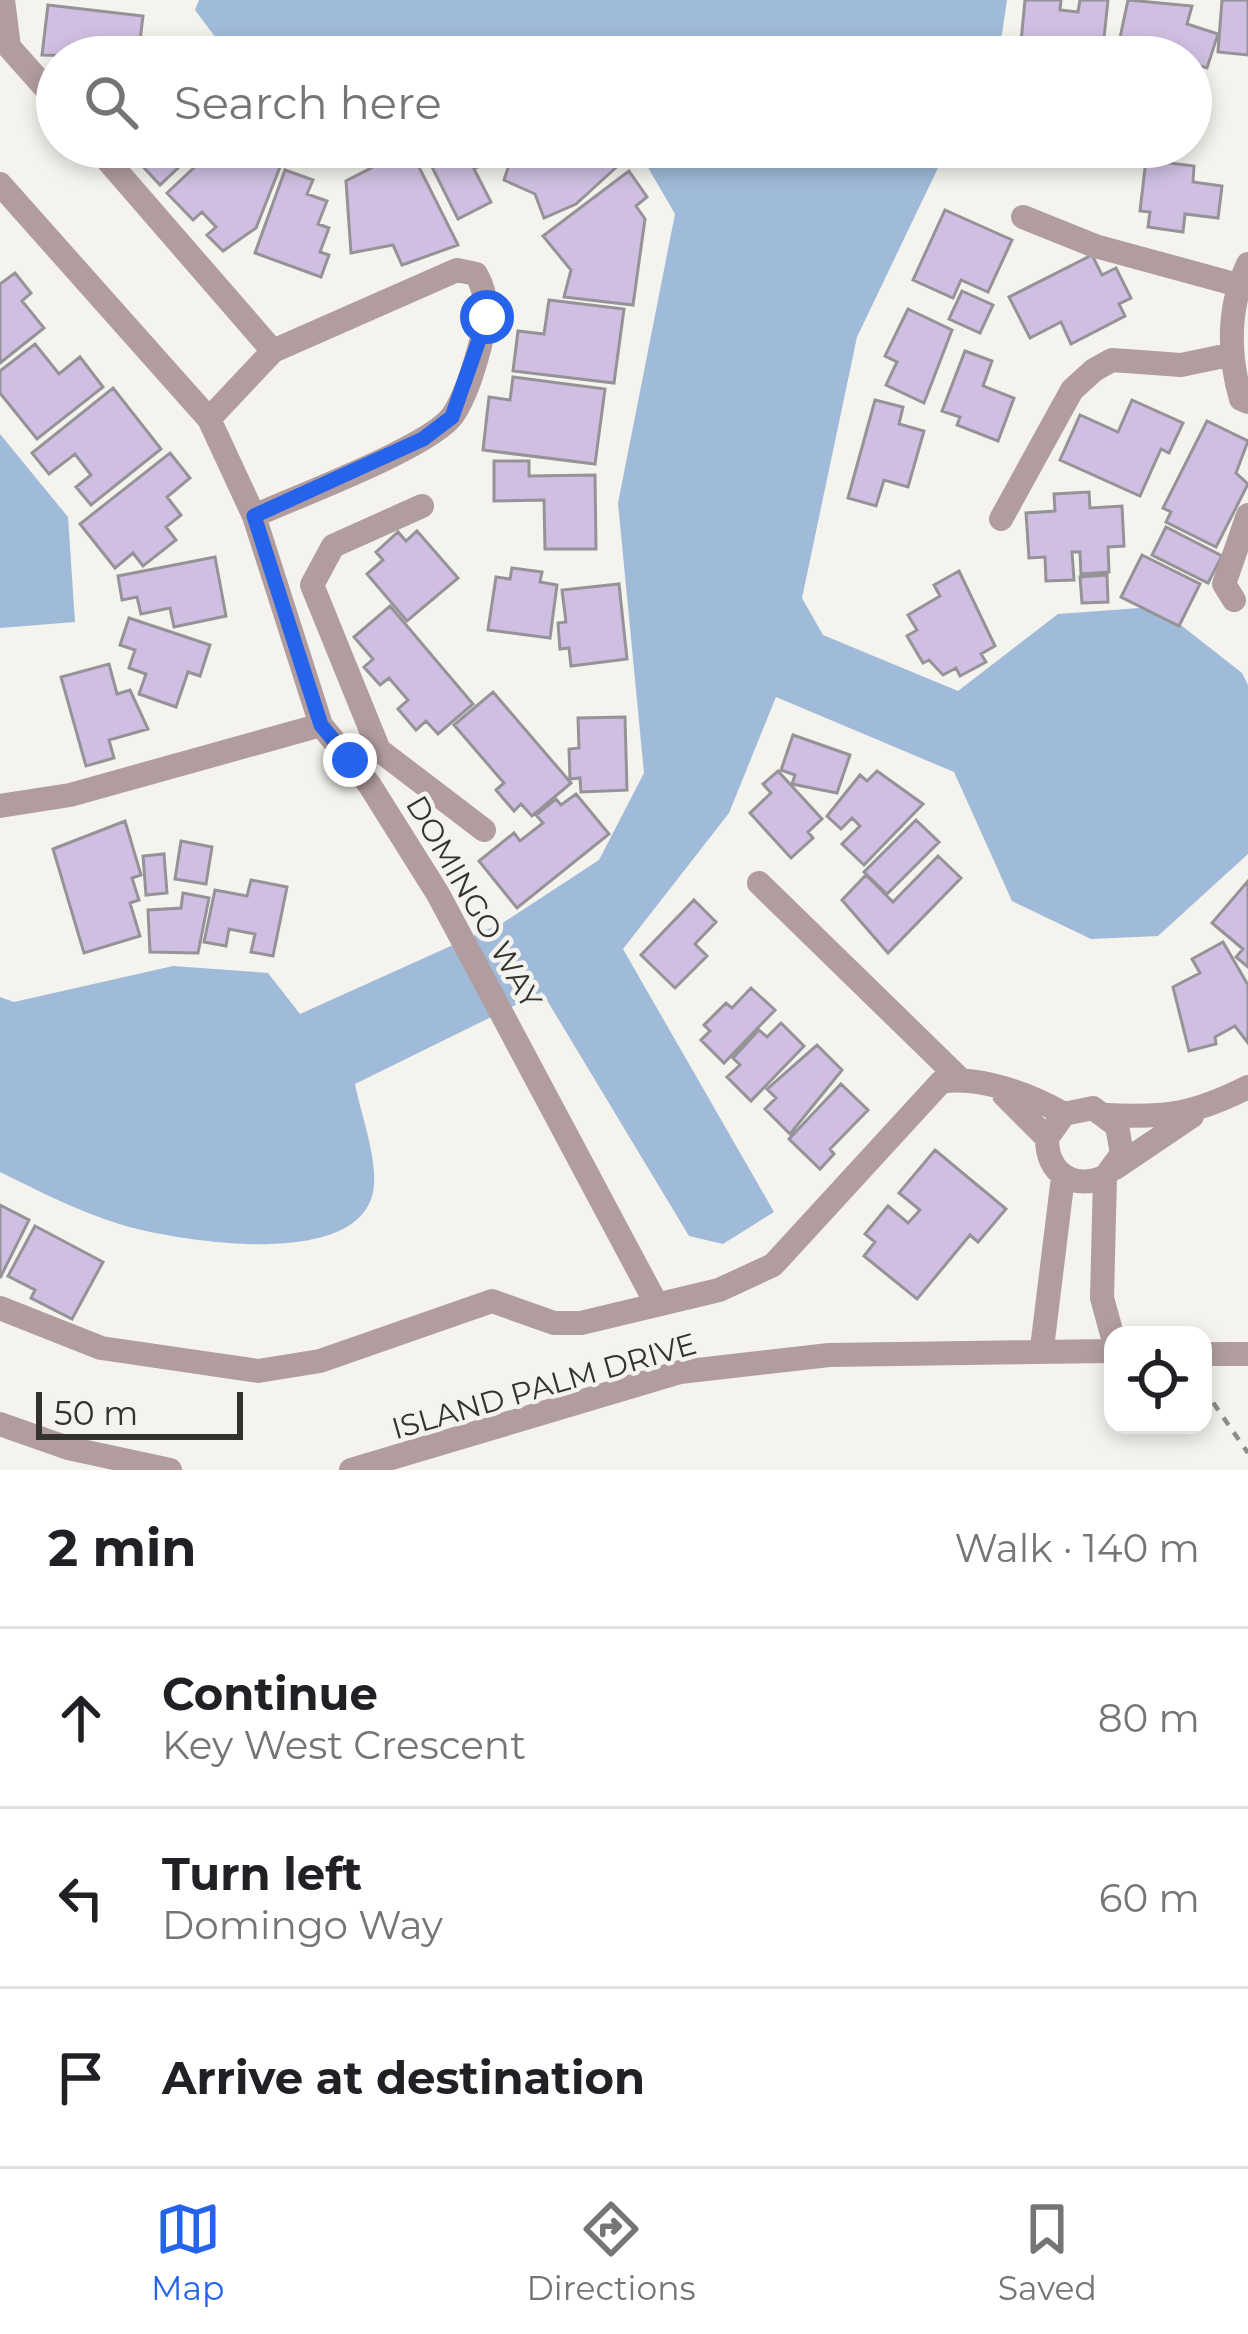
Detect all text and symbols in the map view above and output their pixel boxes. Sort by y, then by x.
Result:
search box [36,36,1212,168]
icon: search [78,69,144,135]
text: Search here [174,75,442,130]
route start [460,290,514,344]
route end [323,733,377,787]
street label: DOMINGO WAY [398,789,550,1016]
street label: ISLAND PALM DRIVE [387,1325,701,1447]
map controls [1104,1326,1212,1434]
button: locate [1104,1326,1212,1434]
scale bar [36,1386,243,1439]
text: 50 m [54,1393,138,1433]
text: 2 min [48,1517,197,1579]
text: Walk · 140 m [954,1524,1200,1572]
text: Continue [162,1666,378,1721]
icon: ahead [48,1685,114,1751]
text: 80 m [1098,1694,1200,1742]
text: Key West Crescent [162,1721,526,1769]
text: Turn left [162,1846,362,1901]
icon: left [48,1865,114,1931]
text: 60 m [1099,1874,1200,1922]
text: Domingo Way [162,1901,443,1949]
icon: arrive [48,2045,114,2111]
text: Arrive at destination [162,2050,645,2105]
tab: Map [151,2196,224,2308]
tab: Directions [527,2196,696,2308]
tab: Saved [998,2196,1097,2308]

